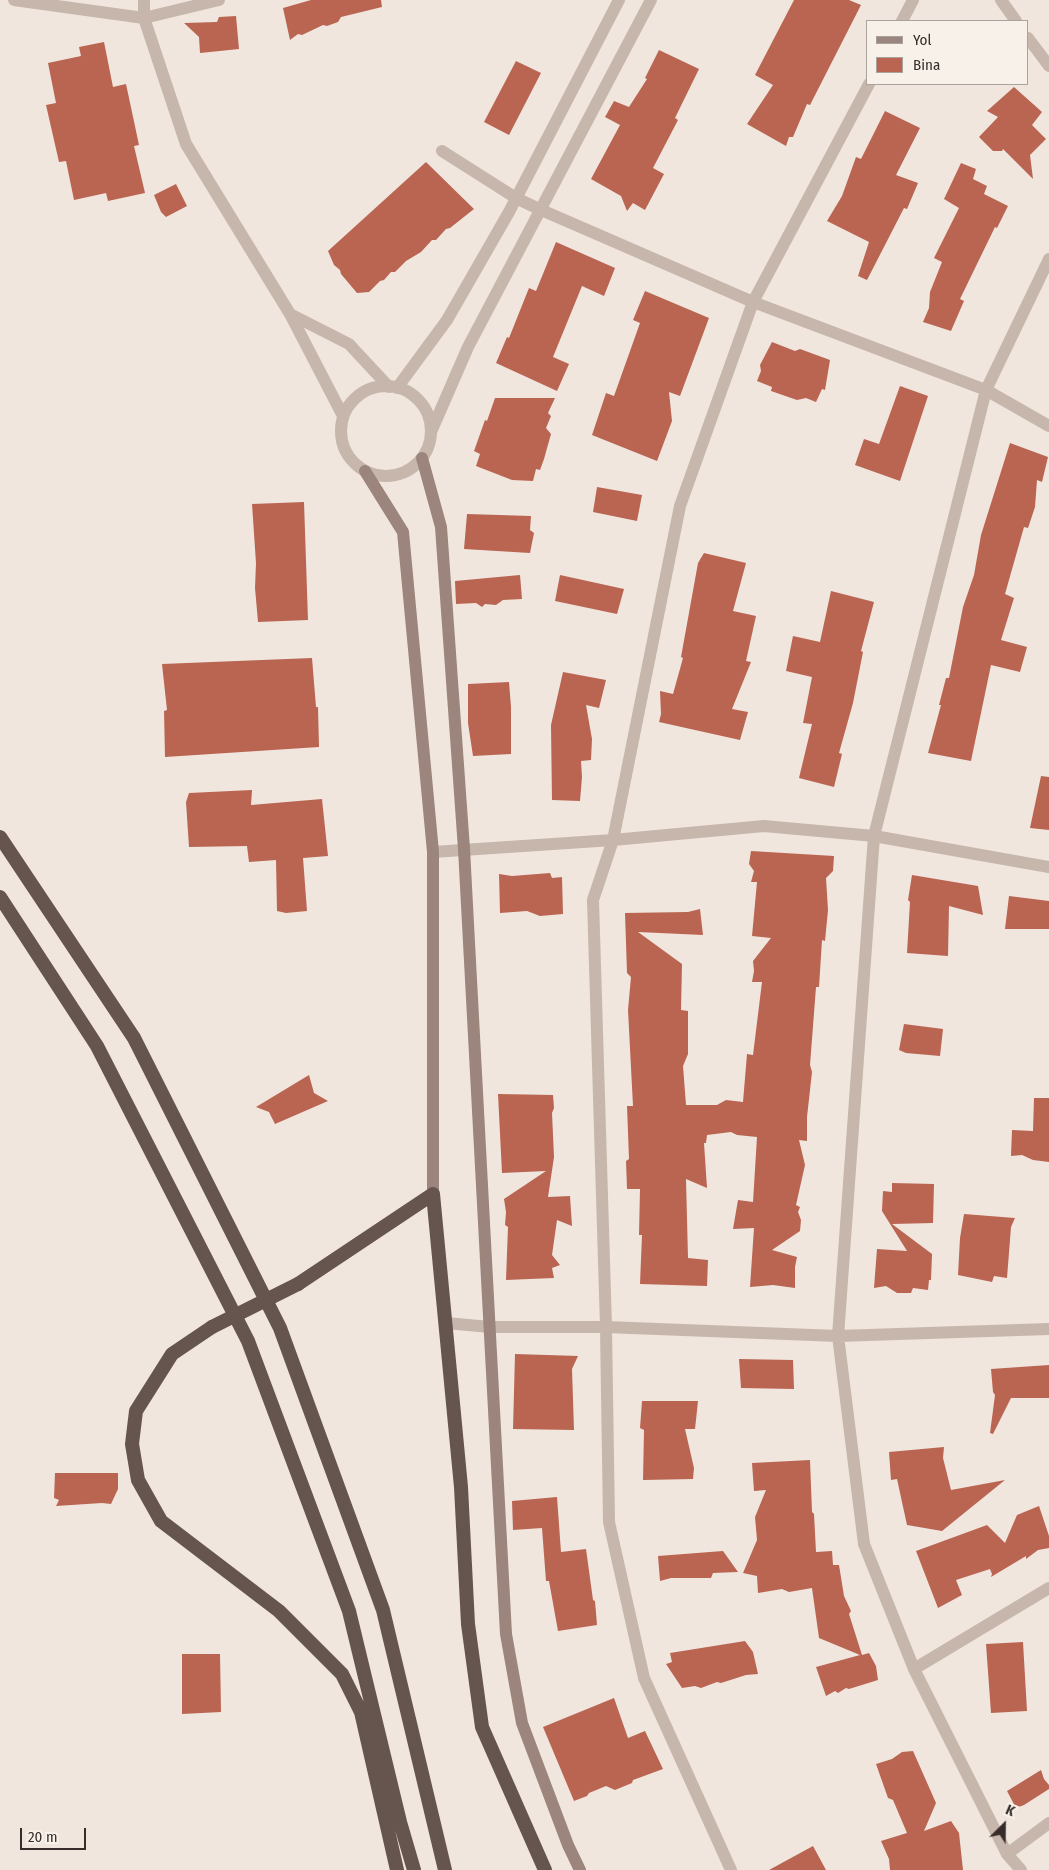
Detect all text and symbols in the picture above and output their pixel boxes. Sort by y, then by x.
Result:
legend [866,20,1029,85]
text: Yol [913,31,931,49]
text: Bina [913,56,940,74]
north arrow [979,1800,1029,1850]
text: K [1003,1801,1017,1820]
scale bar [22,1818,89,1850]
text: 20 m [28,1828,58,1846]

